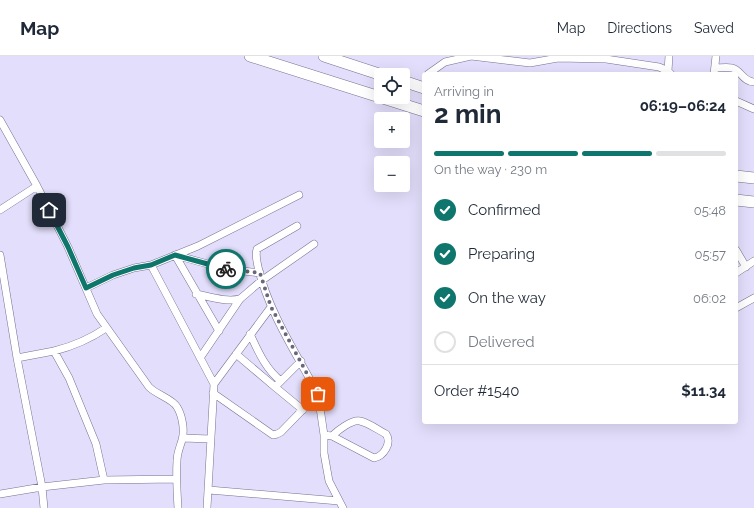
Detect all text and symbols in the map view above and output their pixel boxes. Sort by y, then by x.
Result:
text: Map [20,17,59,39]
text: Map [557,20,585,36]
text: Directions [607,20,672,36]
text: Saved [694,20,734,36]
map controls [374,68,410,192]
button: locate [374,68,410,104]
text: Arriving in [434,84,494,99]
text: 06:19–06:24 [640,97,726,115]
text: 2 min [434,99,501,129]
button: + [374,112,410,148]
button: − [374,156,410,192]
text: On the way · 230 m [434,162,547,177]
pin [32,193,66,227]
icon: home [38,199,60,221]
icon: check [434,199,456,221]
text: Confirmed [468,201,541,219]
text: 05:48 [694,203,726,218]
icon: check [434,243,456,265]
text: Preparing [468,245,535,263]
text: 05:57 [695,247,726,262]
courier [206,249,246,289]
icon: bike [215,258,237,280]
icon: check [434,287,456,309]
text: On the way [468,289,546,307]
text: 06:02 [693,291,726,306]
text: Delivered [468,333,535,351]
pin [301,377,335,411]
text: Order #1540 [434,382,519,400]
text: $11.34 [681,382,726,400]
icon: bag [307,383,329,405]

